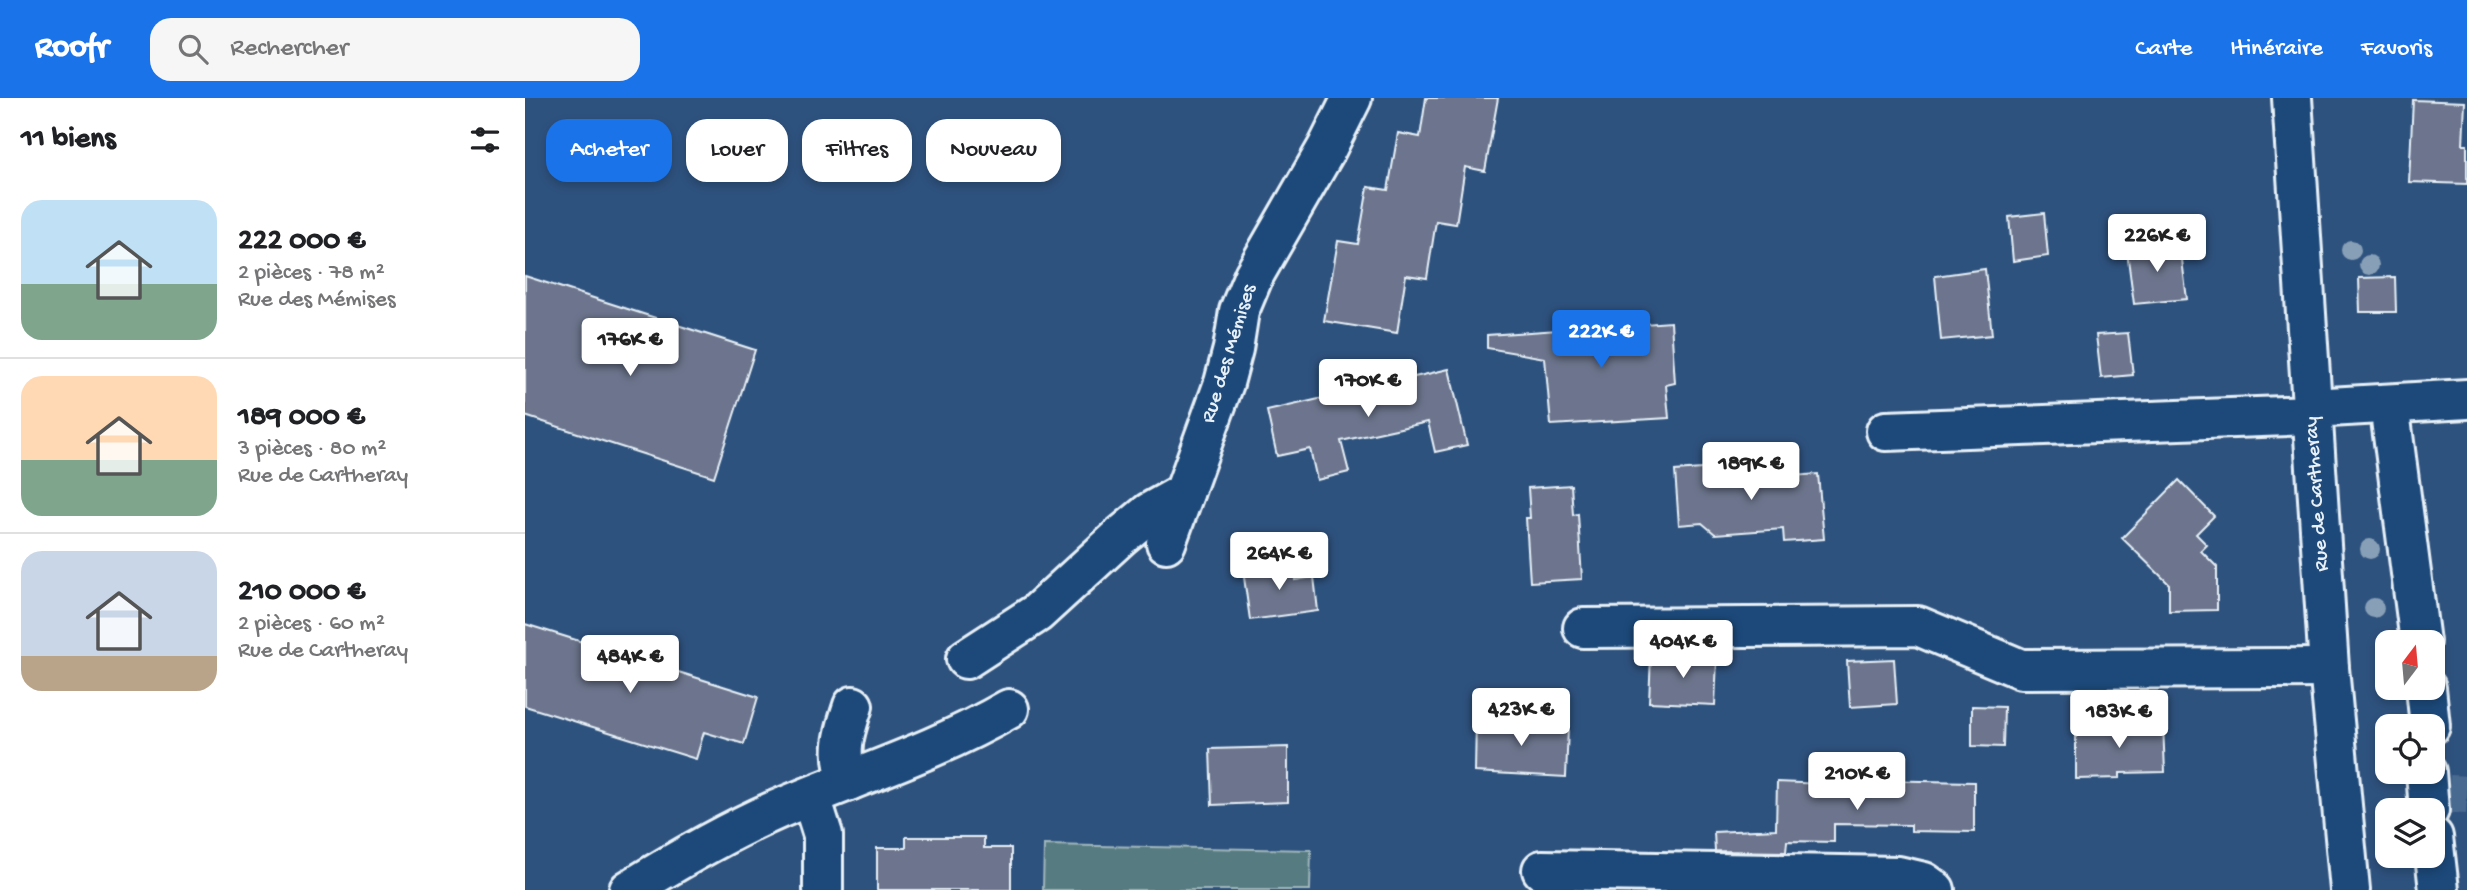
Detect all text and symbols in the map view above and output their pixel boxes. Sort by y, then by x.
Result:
search box [150,18,640,81]
text: Roofr [35,30,108,68]
icon: search [174,30,212,68]
text: Rechercher [230,34,348,65]
text: Carte [2135,35,2192,64]
text: Itinéraire [2230,35,2323,64]
text: Favoris [2361,35,2432,64]
chip: Acheter [546,119,672,182]
chip: Louer [686,119,788,182]
chip: Filtres [802,119,912,182]
chip: Nouveau [926,119,1061,182]
icon: filters [466,121,504,159]
text: 11 biens [21,123,115,158]
pin: 226K € [2100,214,2214,274]
text: 226K € [2124,223,2190,250]
text: 222 000 € [238,225,365,260]
icon: home [77,228,161,312]
text: 2 pièces · 78 m² [238,260,385,287]
street label: Rue des Mémises [1197,280,1263,426]
text: Rue des Mémises [238,287,395,314]
pin: 222K € [1544,310,1658,370]
pin: 176K € [573,318,687,378]
text: 222K € [1568,319,1634,346]
text: 176K € [598,327,662,354]
pin: 170K € [1311,360,1425,419]
text: 170K € [1335,368,1401,395]
text: 189 000 € [238,401,365,436]
icon: home [77,404,161,488]
street label: Rue de Cartheray [2300,416,2336,572]
text: 3 pièces · 80 m² [238,436,386,463]
pin: 189K € [1694,442,1808,502]
text: 189K € [1718,451,1784,478]
text: Rue de Cartheray [238,463,408,490]
pin: 264K € [1222,532,1336,592]
text: 264K € [1246,541,1312,568]
text: 210 000 € [238,576,365,611]
icon: home [77,579,161,663]
text: 2 pièces · 60 m² [238,611,385,638]
pin: 404K € [1626,620,1740,680]
text: 404K € [1650,629,1716,656]
north arrow [2375,630,2445,700]
map controls [2375,630,2445,868]
pin: 484K € [573,636,687,695]
text: Rue de Cartheray [238,638,408,665]
text: 484K € [597,644,663,671]
pin: 423K € [1464,688,1578,748]
pin: 183K € [2062,690,2176,750]
text: 423K € [1488,697,1554,724]
text: 183K € [2086,699,2152,726]
button: locate [2375,714,2445,784]
pin: 210K € [1800,752,1914,812]
text: 210K € [1824,761,1890,788]
button: layers [2375,798,2445,868]

